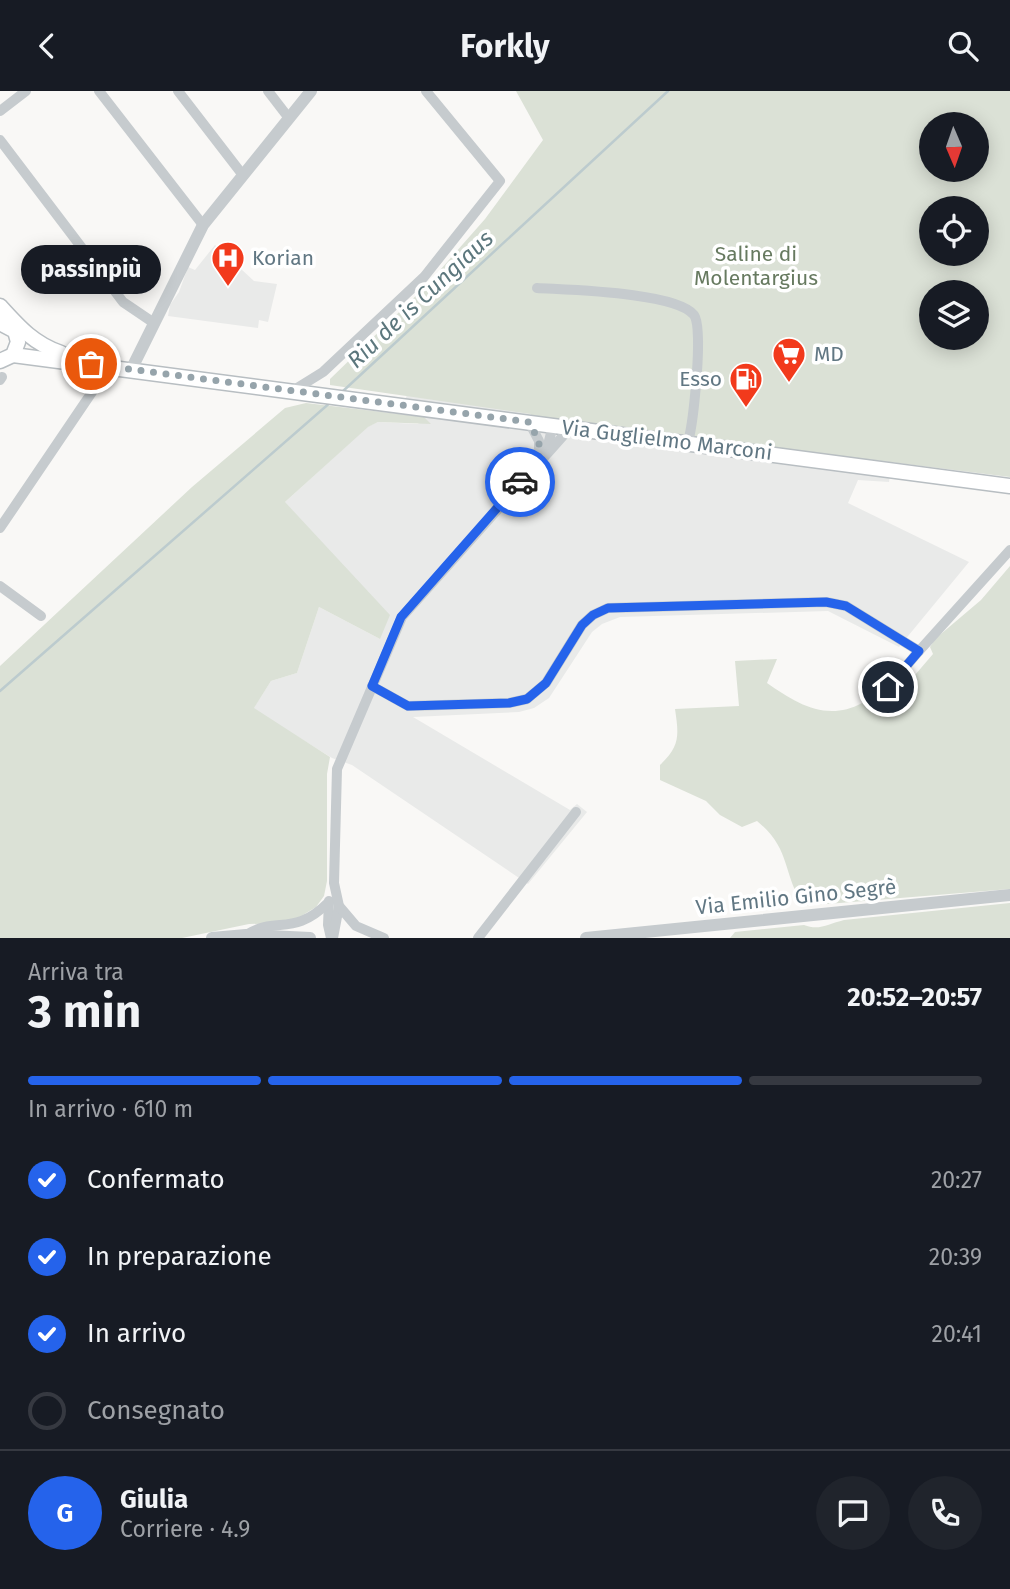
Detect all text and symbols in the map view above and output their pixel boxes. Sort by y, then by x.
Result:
icon: back [28,27,66,65]
text: Forkly [460,27,550,65]
icon: search [944,27,982,65]
north arrow [919,112,989,182]
map controls [919,112,989,350]
button: locate [919,196,989,266]
water label: Riu de is Cungiaus [341,224,499,374]
hospital icon: Korian [209,239,247,288]
park label: Saline di Molentargius [694,241,818,291]
callout: passinpiù [21,245,161,294]
place label: Korian [252,245,314,271]
text: passinpiù [40,255,142,283]
button: layers [919,280,989,350]
pin [61,334,121,394]
supermarket icon: MD [770,335,808,384]
place label: MD [814,341,844,367]
icon: bag [72,345,110,383]
fuel station icon: Esso [727,360,765,409]
place label: Esso [679,366,722,392]
street label: Via Guglielmo Marconi [560,414,774,466]
courier [485,447,555,517]
icon: car [501,463,539,501]
pin [858,657,918,717]
icon: home [869,668,907,706]
street label: Via Emilio Gino Segrè [694,874,898,920]
text: Arriva tra [28,958,124,986]
text: 20:52–20:57 [847,982,982,1013]
text: 3 min [28,984,141,1039]
text: In arrivo · 610 m [28,1095,193,1123]
icon: check [28,1161,66,1199]
text: Confermato [87,1164,225,1195]
text: 20:27 [931,1166,982,1194]
icon: check [28,1238,66,1276]
text: In preparazione [87,1241,272,1272]
text: 20:39 [929,1243,982,1271]
icon: check [28,1315,66,1353]
text: In arrivo [87,1318,186,1349]
text: 20:41 [932,1320,982,1348]
text: Consegnato [87,1395,225,1426]
button: chat [816,1476,890,1550]
button: phone [908,1476,982,1550]
text: Giulia [120,1484,188,1515]
text: G [57,1498,73,1529]
text: Corriere · 4.9 [120,1515,250,1543]

